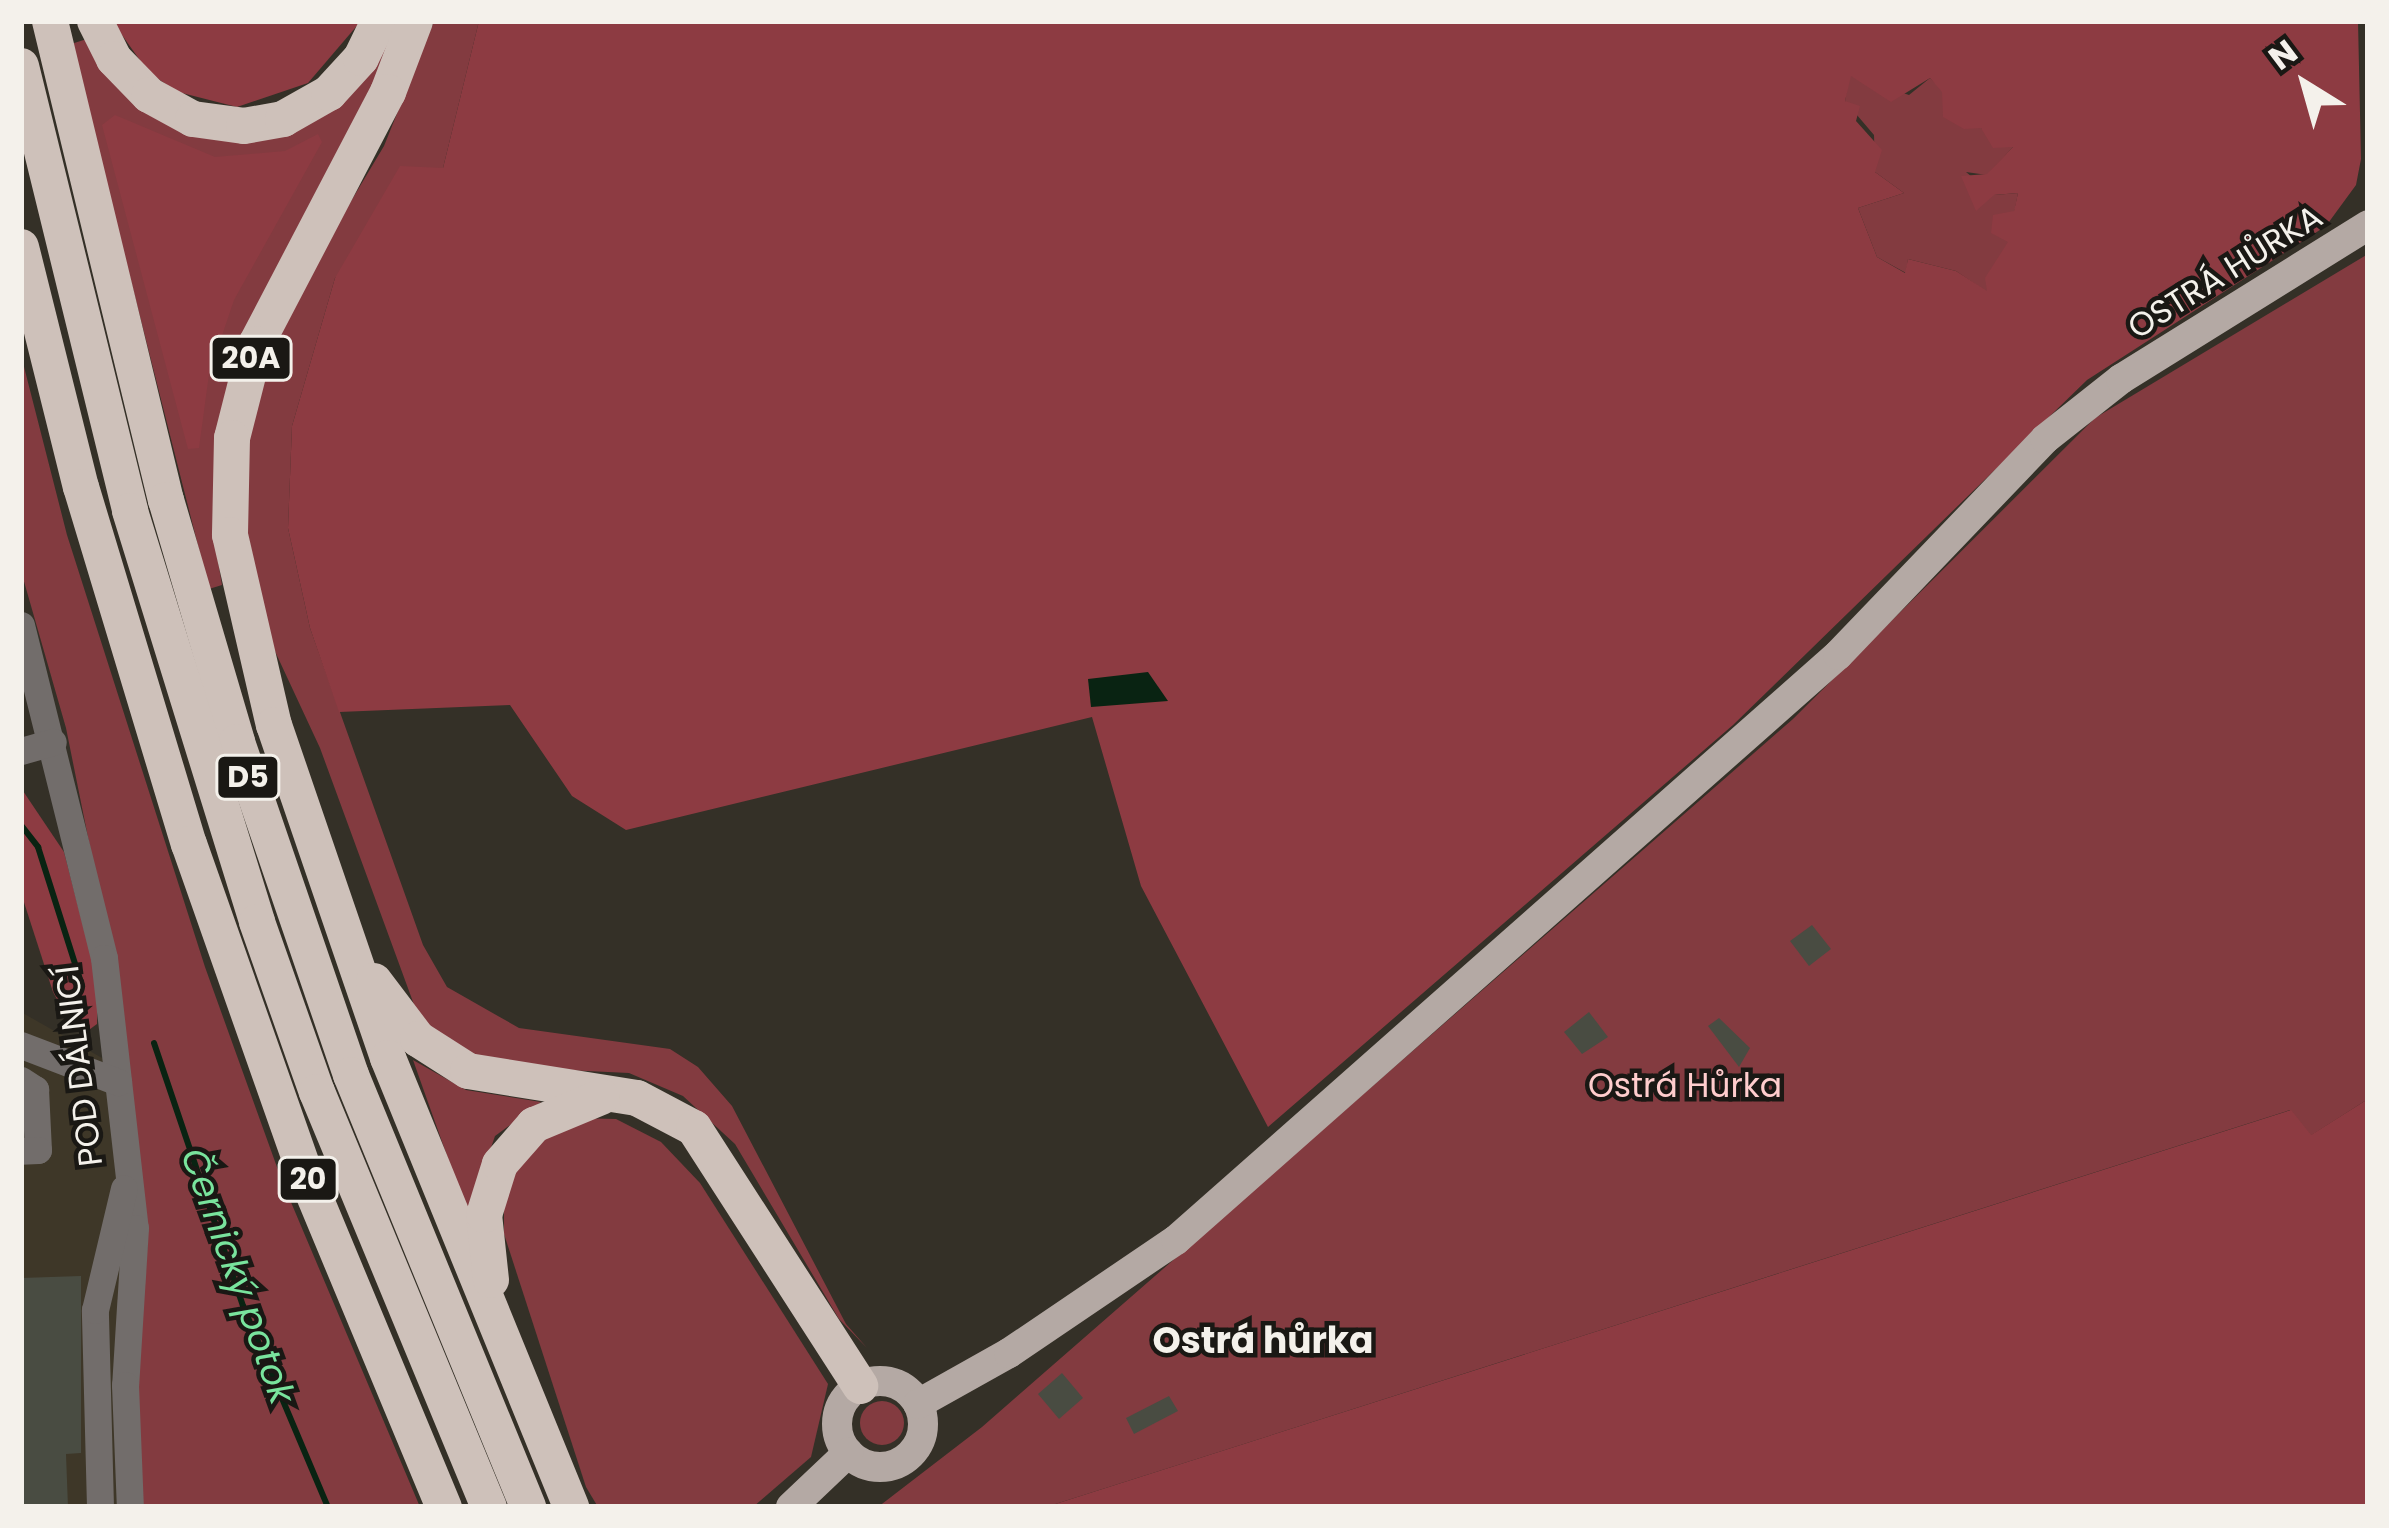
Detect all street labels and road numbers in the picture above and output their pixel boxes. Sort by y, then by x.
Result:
street label: OSTRÁ HŮRKA [2121,197,2329,347]
road number: 20A [209,334,293,382]
road number: D5 [215,753,281,801]
street label: POD DÁLNICÍ [47,963,111,1169]
road number: 20 [275,1155,341,1203]

